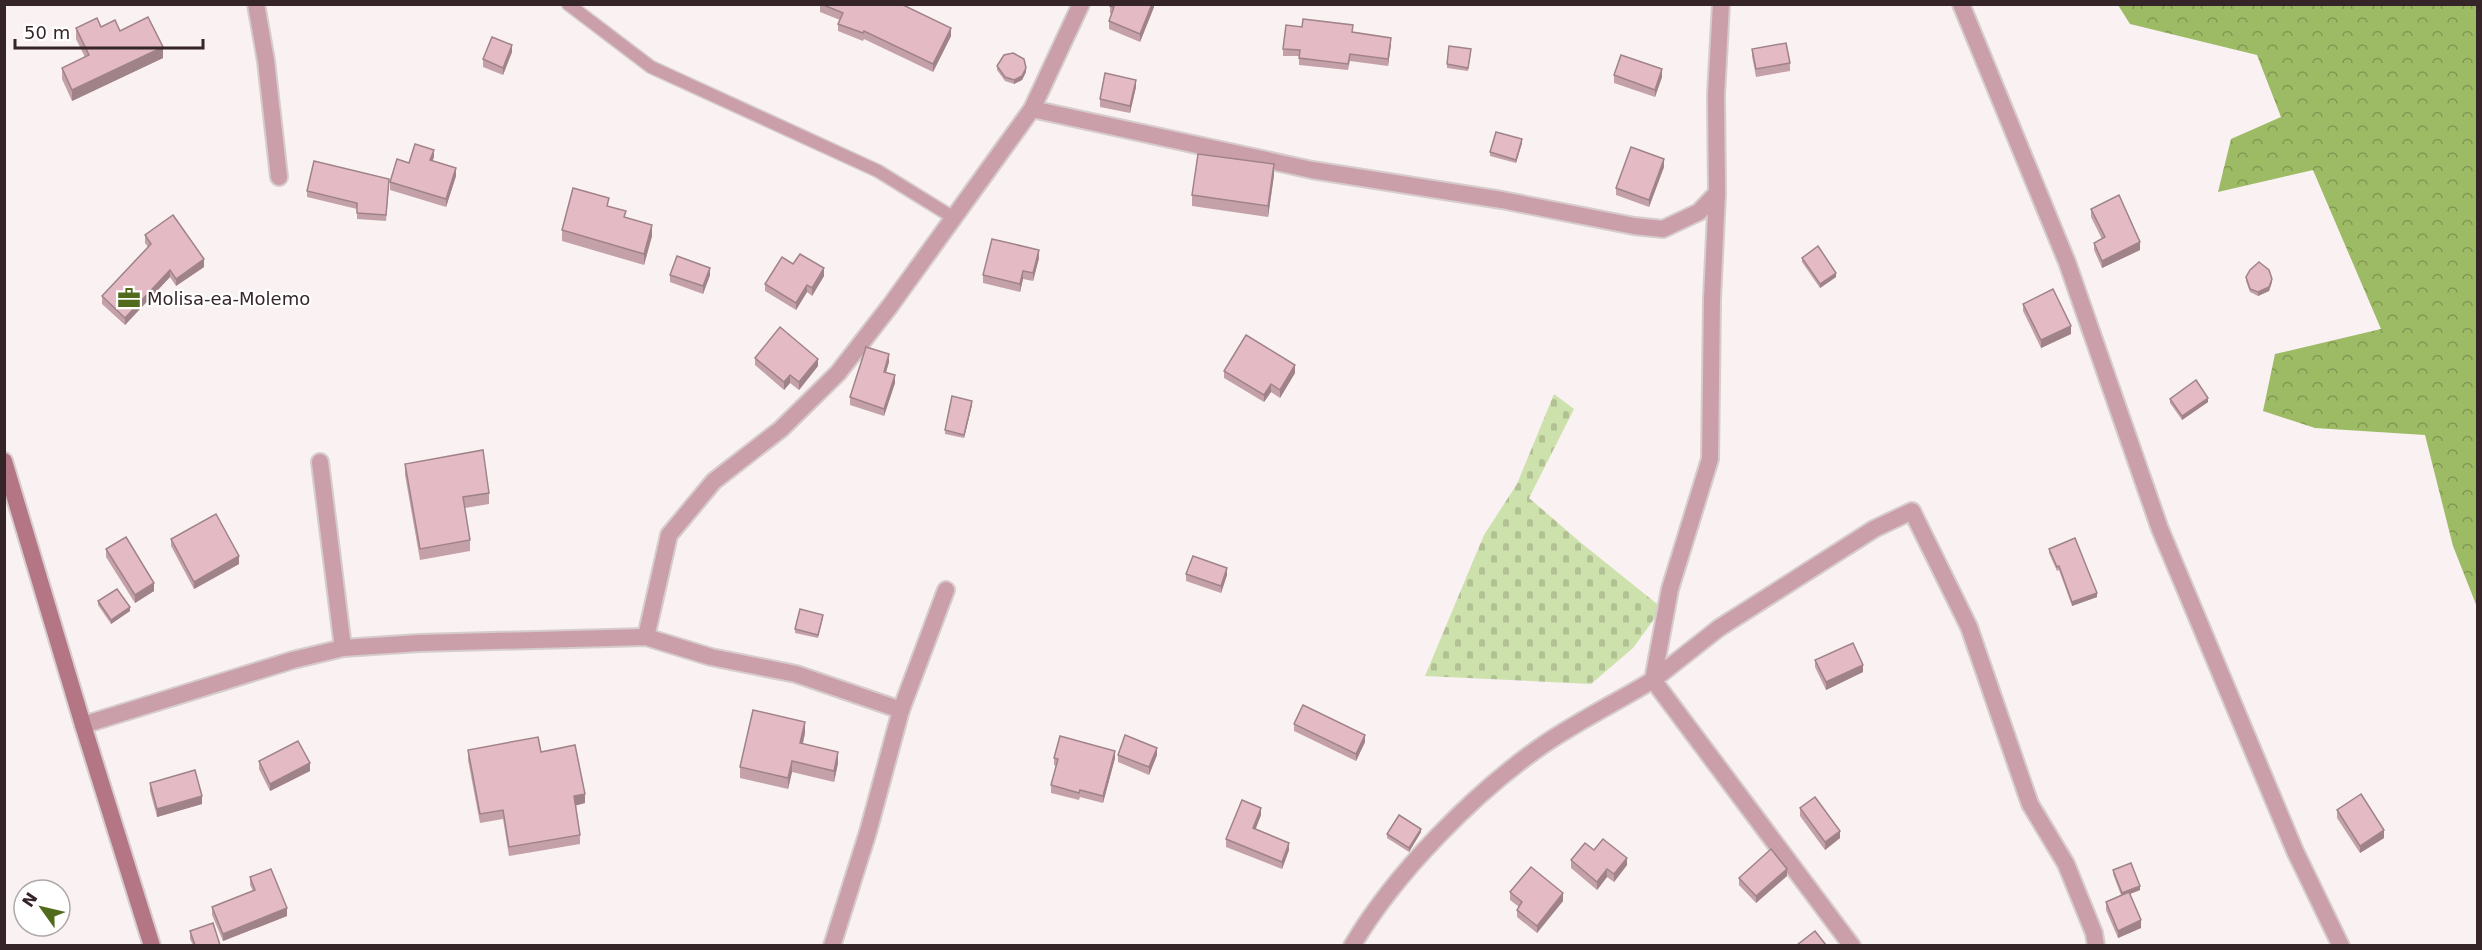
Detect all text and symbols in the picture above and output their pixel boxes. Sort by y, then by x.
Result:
scale bar [15,12,202,50]
text: 50 m [24,22,70,43]
office icon: Molisa-ea-Molemo [116,285,142,311]
place label: Molisa-ea-Molemo [147,288,310,309]
north arrow [12,878,72,938]
text: N [18,889,42,911]

